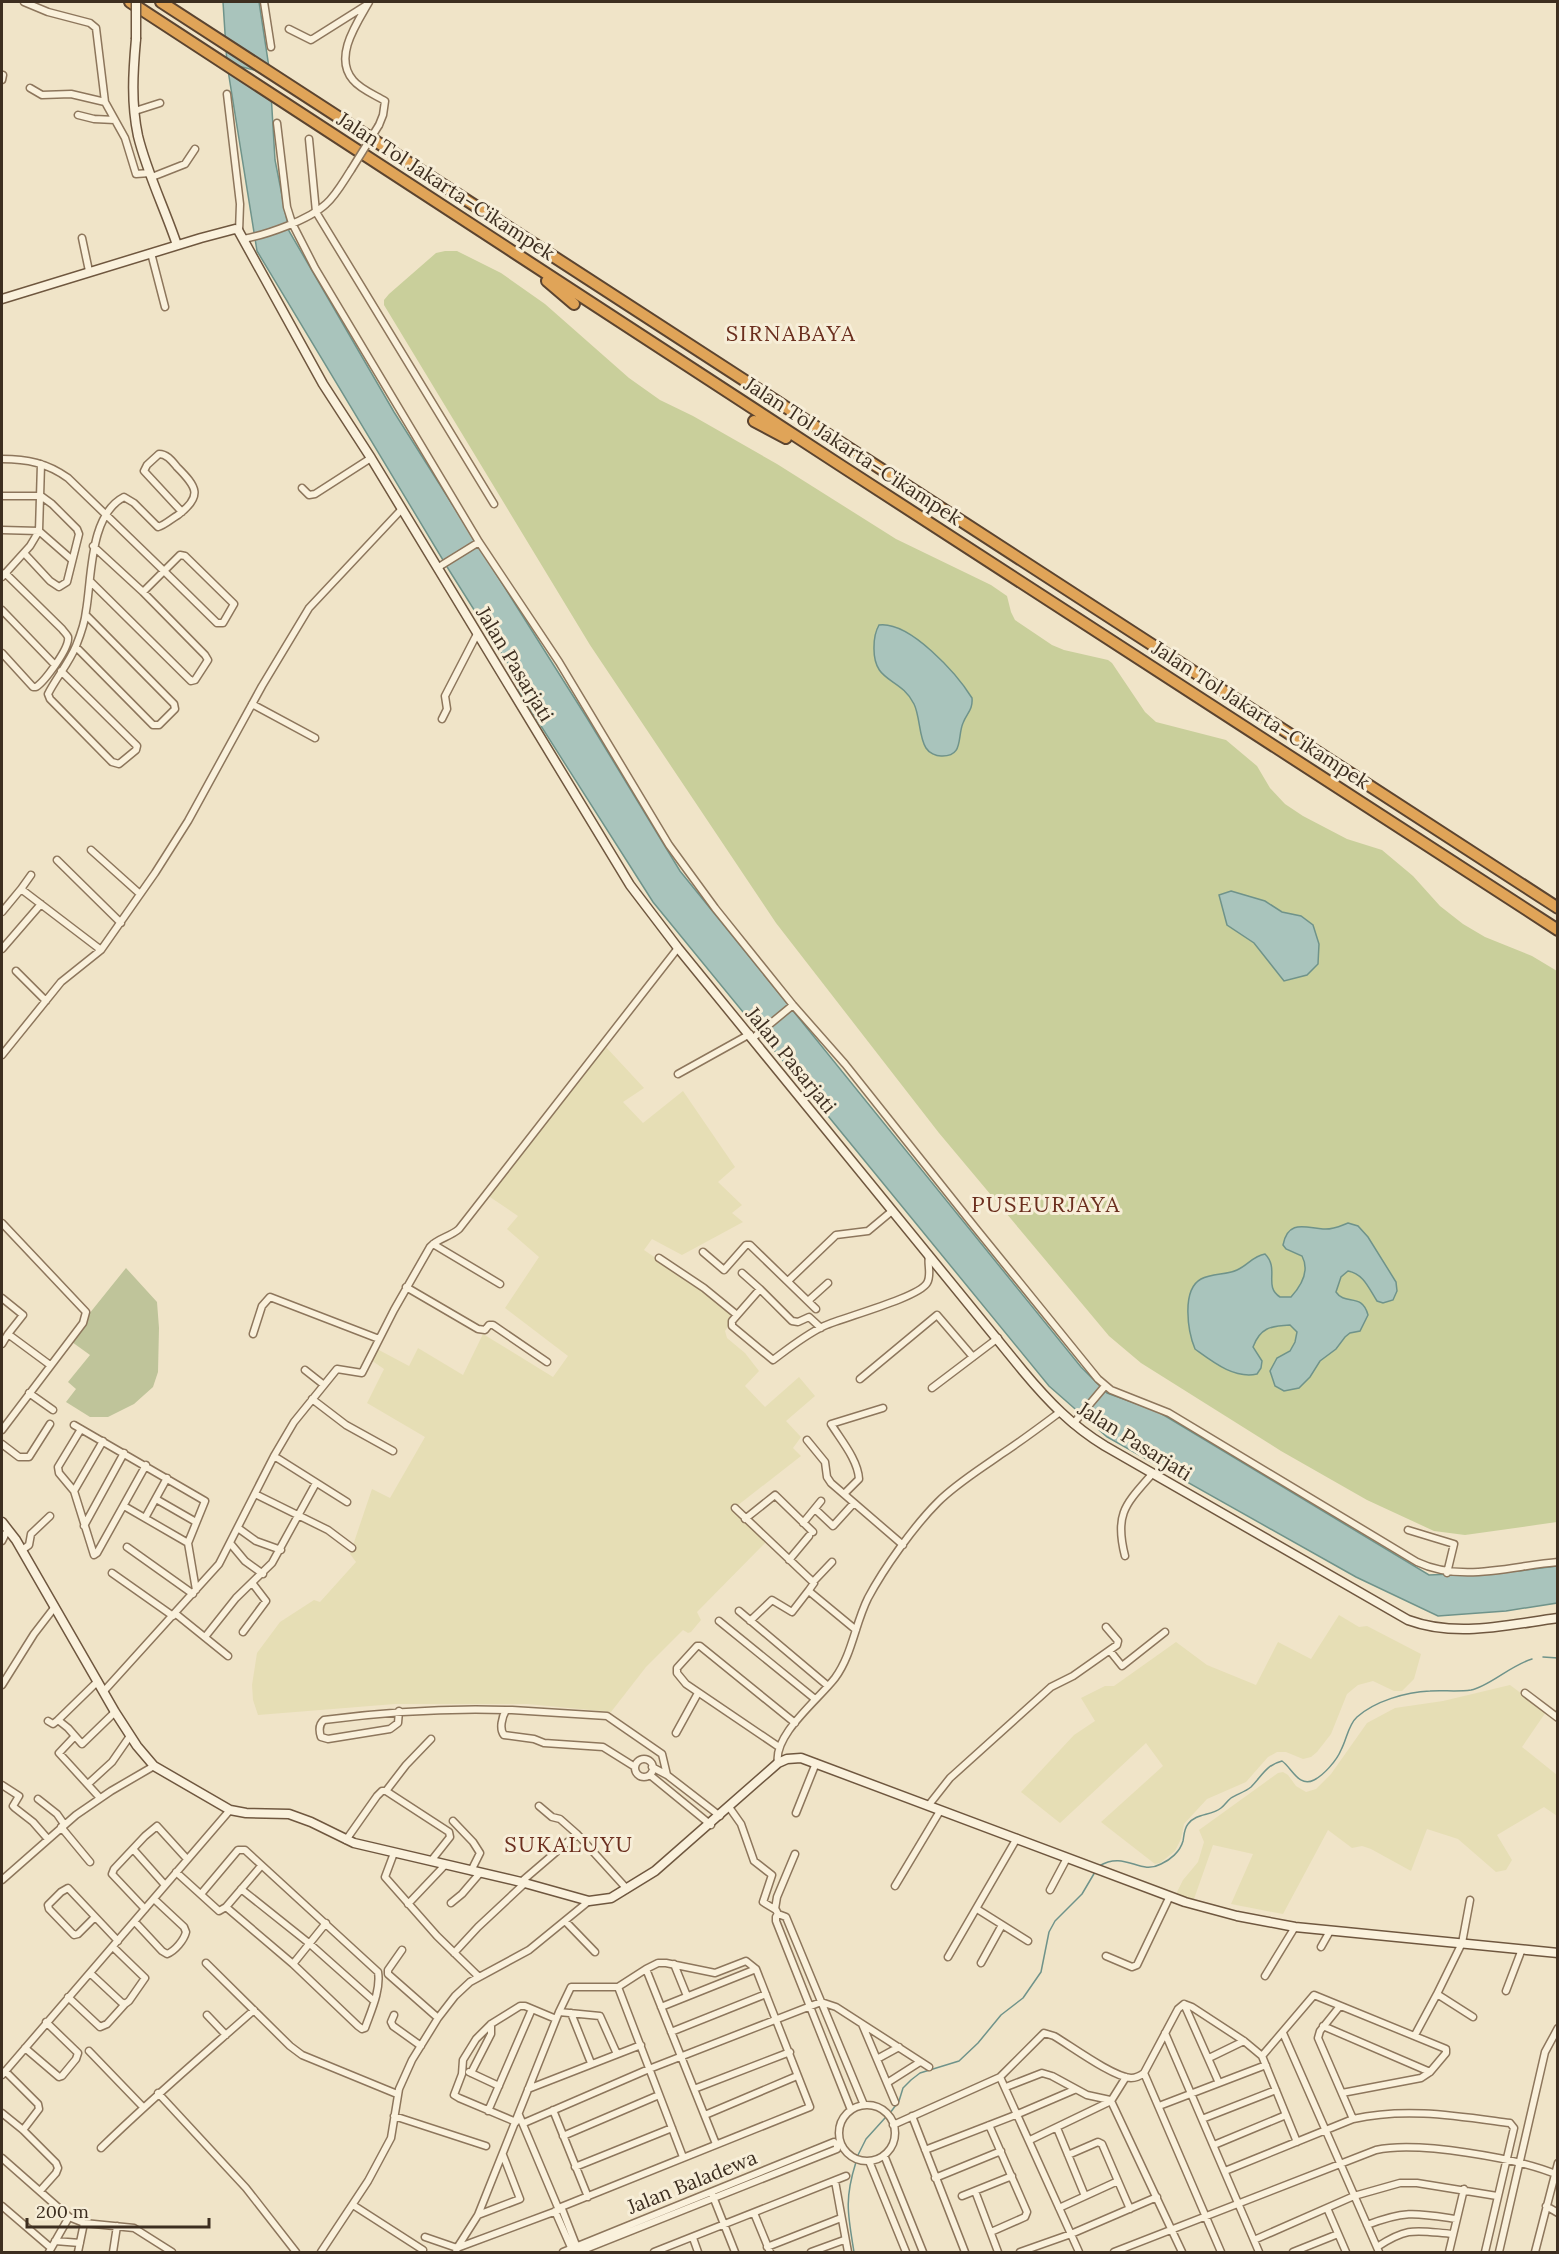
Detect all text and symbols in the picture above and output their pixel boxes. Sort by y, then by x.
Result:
street label: Jalan Tol Jakarta–Cikampek [332,105,560,265]
district label: SIRNABAYA [726,319,856,347]
street label: Jalan Tol Jakarta–Cikampek [739,370,967,530]
street label: Jalan Pasarjati [471,601,560,726]
street label: Jalan Tol Jakarta–Cikampek [1147,634,1375,794]
street label: Jalan Pasarjati [740,1001,842,1118]
district label: PUSEURJAYA [971,1190,1121,1218]
street label: Jalan Pasarjati [1073,1395,1197,1486]
district label: SUKALUYU [504,1830,634,1858]
street label: Jalan Baladewa [622,2144,760,2219]
scale bar [27,2191,208,2229]
text: 200 m [36,2200,89,2223]

